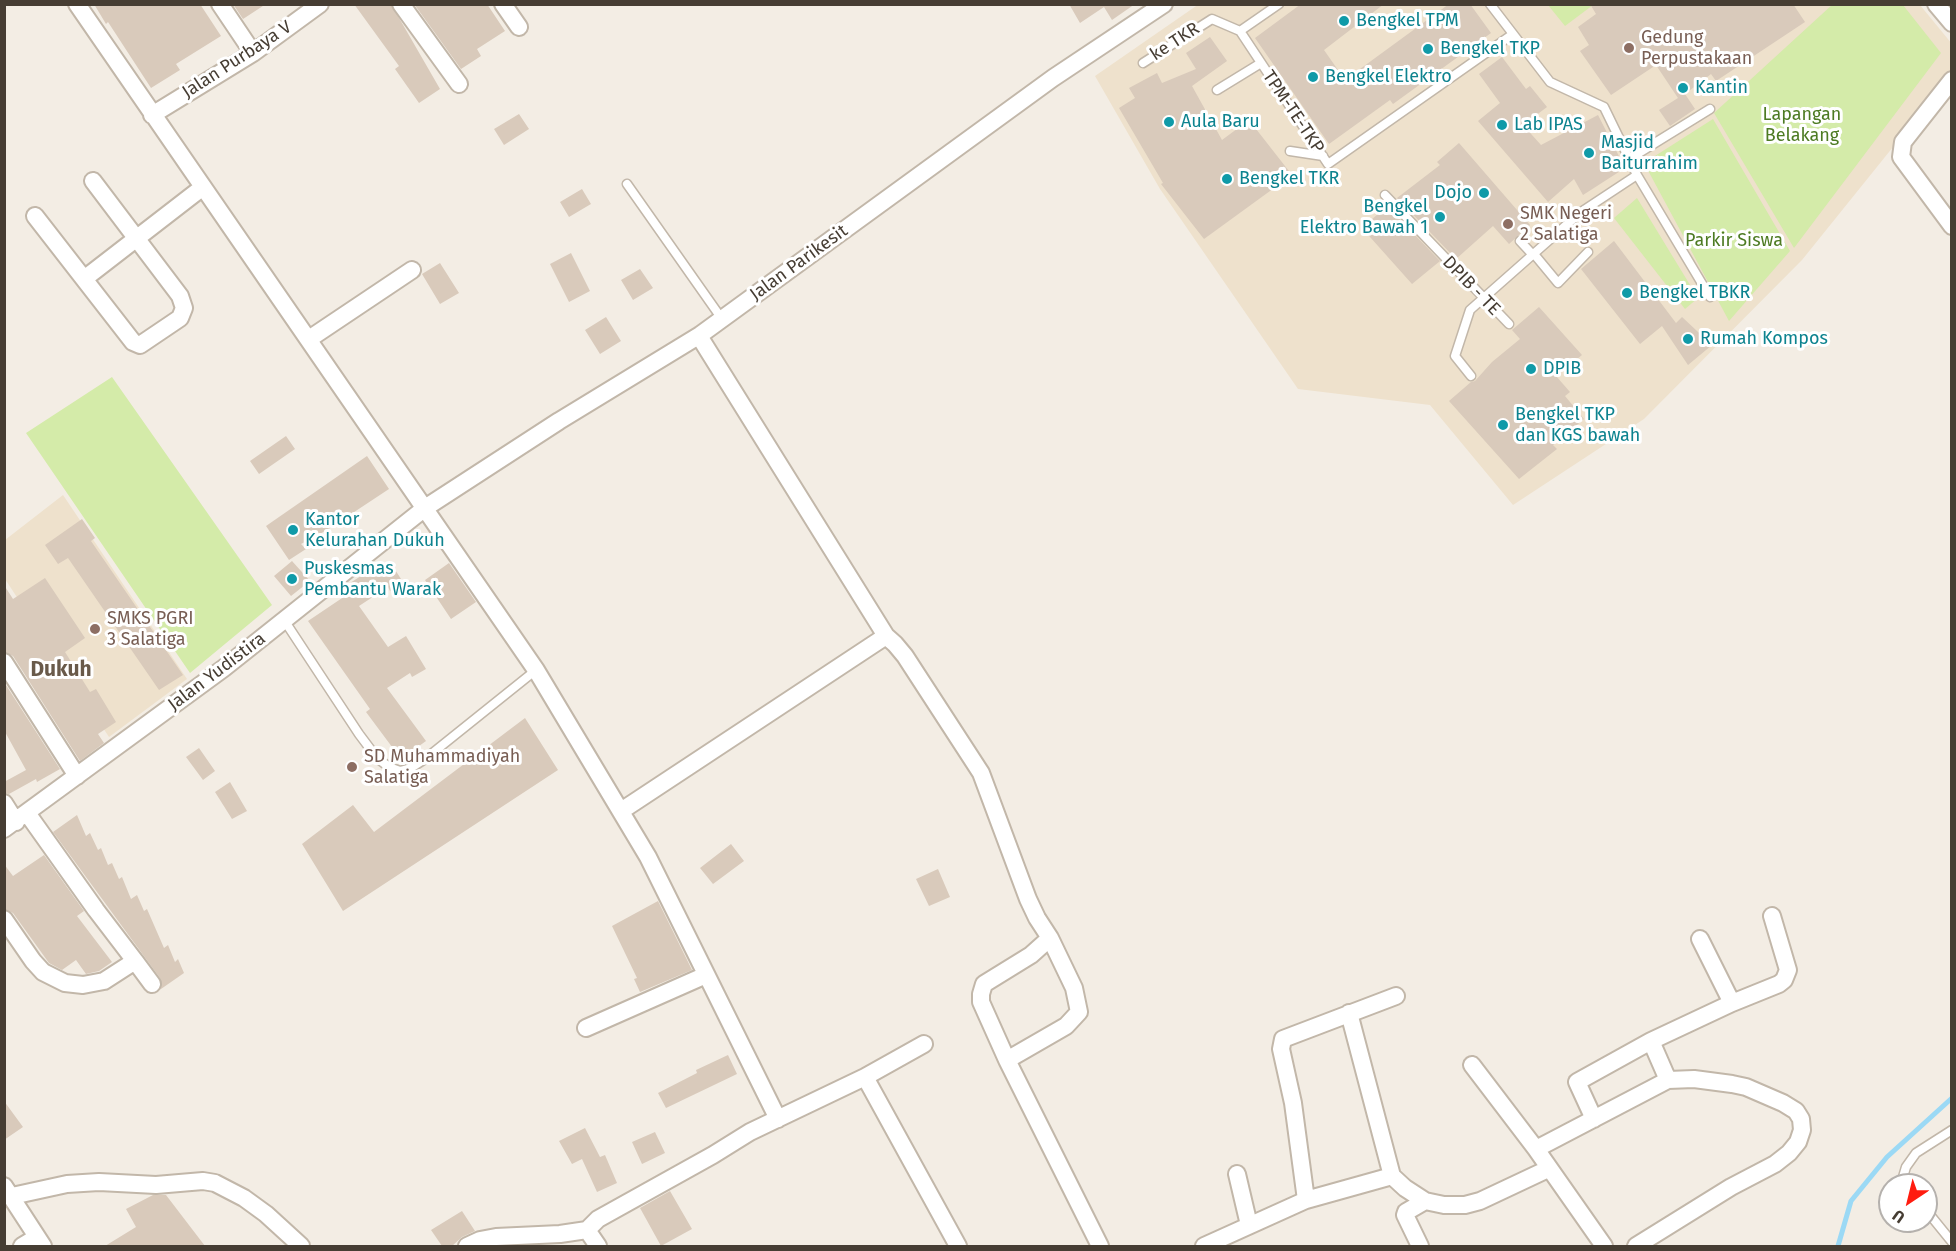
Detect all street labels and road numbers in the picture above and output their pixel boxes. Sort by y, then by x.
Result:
street label: Jalan Purbaya V [178,17,296,103]
street label: ke TKR [1146,18,1204,66]
street label: TPM-TE-TKP [1258,67,1328,157]
street label: Jalan Parikesit [746,220,852,306]
street label: DPIB - TE [1438,252,1504,320]
street label: Jalan Yudistira [164,628,270,716]

